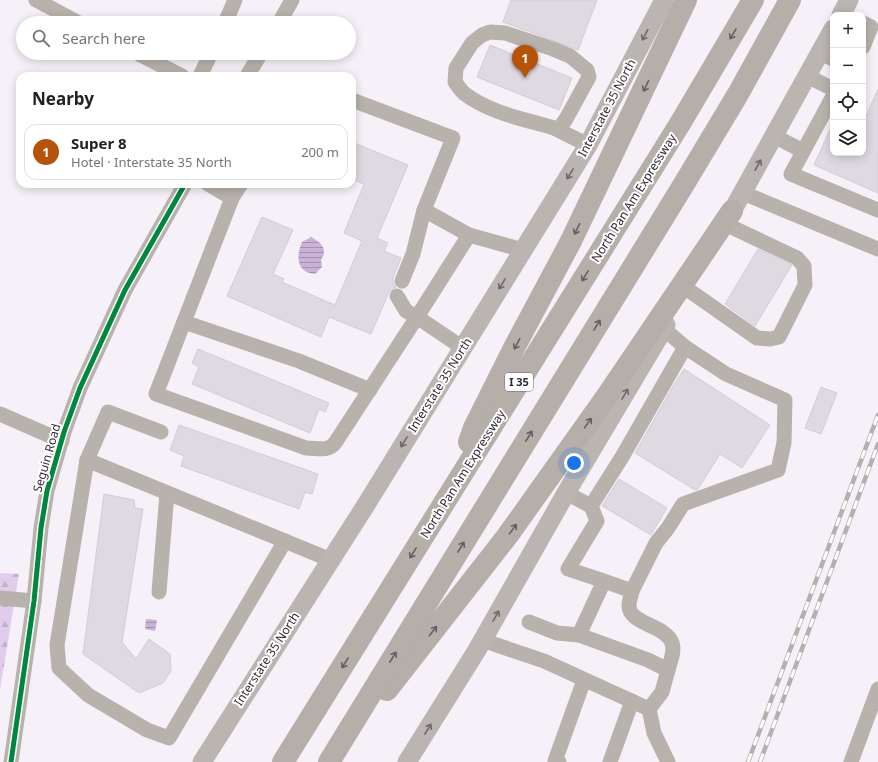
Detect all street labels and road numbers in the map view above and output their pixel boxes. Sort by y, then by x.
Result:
street label: Interstate 35 North [574,56,640,160]
street label: North Pan Am Expressway [587,130,681,265]
street label: Interstate 35 North [404,334,476,435]
road number: I 35 [505,373,533,391]
street label: North Pan Am Expressway [416,406,510,541]
street label: Seguin Road [29,422,64,494]
street label: Interstate 35 North [230,609,303,709]

